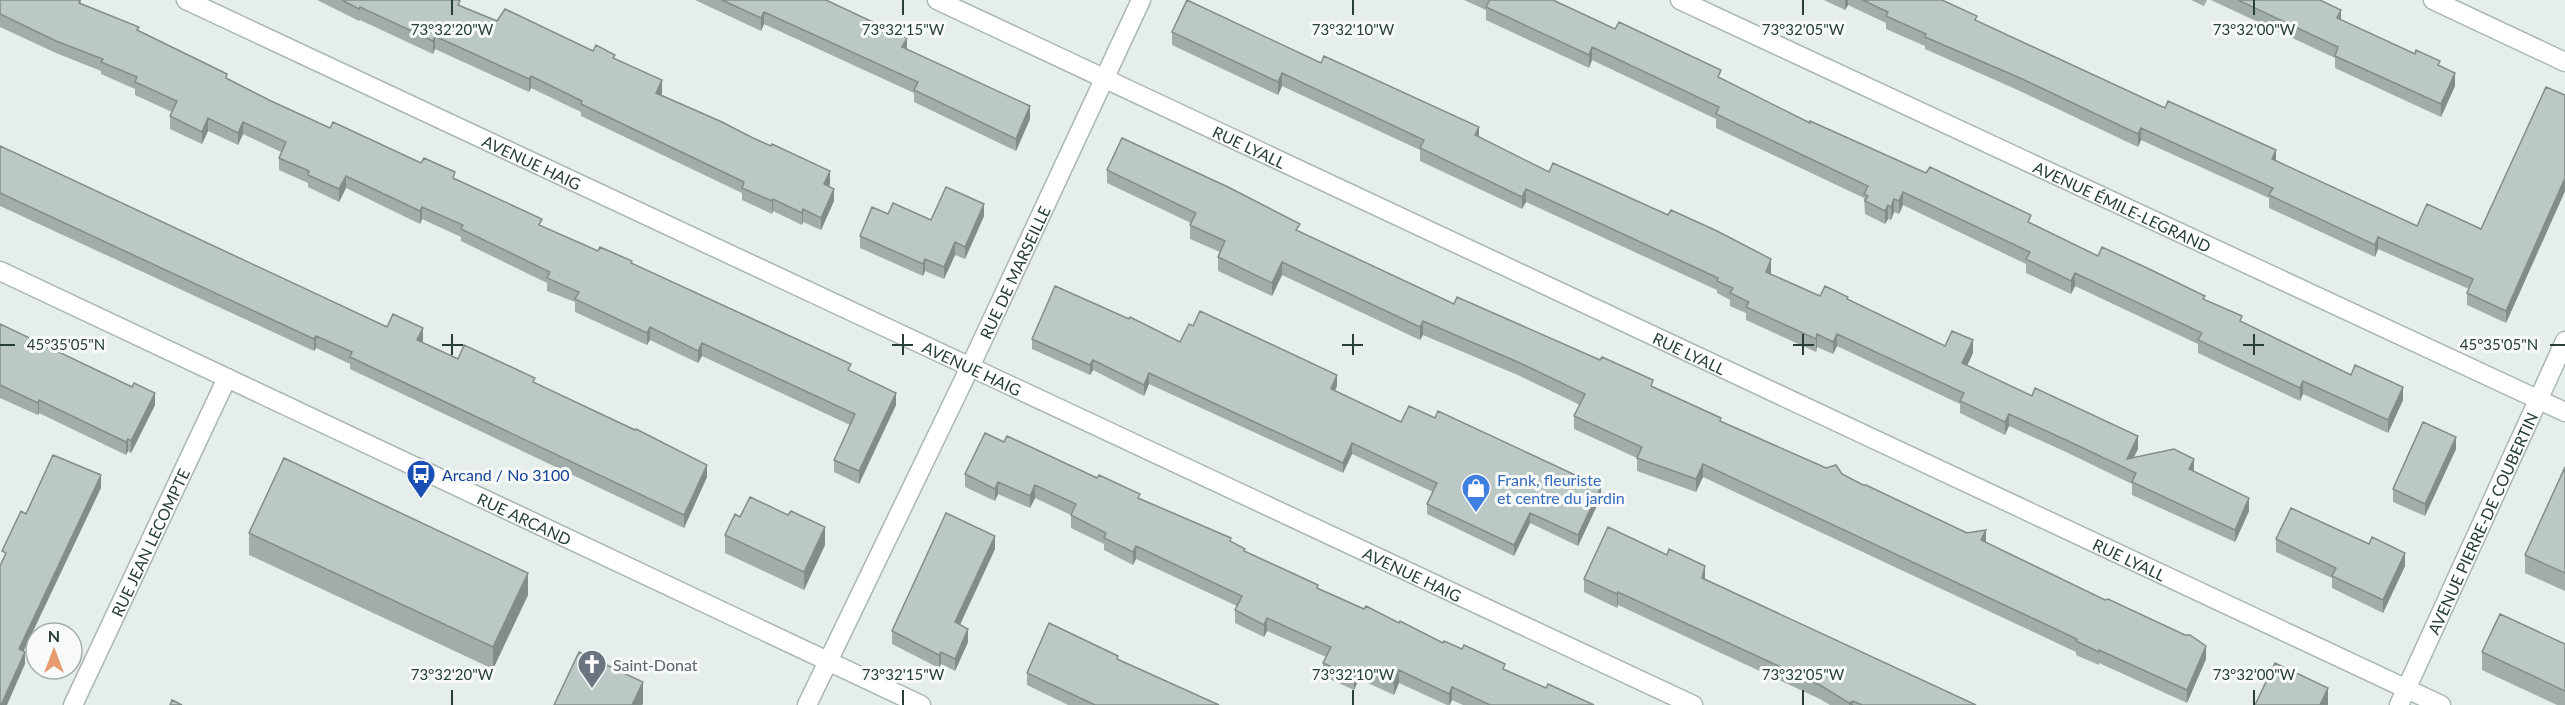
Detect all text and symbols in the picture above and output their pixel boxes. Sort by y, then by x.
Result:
text: 73°32'20"W [411,20,494,38]
text: 73°32'15"W [862,20,945,38]
text: 73°32'10"W [1312,20,1395,38]
text: 73°32'05"W [1762,20,1845,38]
text: 73°32'00"W [2213,20,2296,38]
street label: RUE LYALL [1210,121,1289,172]
street label: AVENUE HAIG [480,131,584,193]
street label: AVENUE ÉMILE-LEGRAND [2031,156,2214,255]
street label: RUE DE MARSEILLE [975,203,1053,342]
street label: RUE LYALL [1650,328,1729,378]
text: 45°35'05"N [27,335,105,353]
text: 45°35'05"N [2460,335,2538,353]
street label: AVENUE HAIG [920,337,1025,399]
street label: AVENUE PIERRE-DE COUBERTIN [2423,409,2541,637]
bus stop icon: Arcand / No 3100 [405,458,437,500]
street label: RUE JEAN LECOMPTE [107,465,193,619]
place label: Arcand / No 3100 [442,465,569,484]
place label: Frank, fleuriste et centre du jardin [1497,470,1625,507]
shop icon: Frank, fleuriste et centre du jardin [1460,472,1492,514]
street label: RUE ARCAND [475,488,575,548]
street label: RUE LYALL [2090,534,2169,584]
street label: AVENUE HAIG [1360,543,1465,605]
north arrow [24,621,84,681]
text: N [48,626,60,645]
church icon: Saint-Donat [576,648,608,690]
place label: Saint-Donat [613,655,698,674]
text: 73°32'20"W [411,665,494,683]
text: 73°32'15"W [862,665,945,683]
text: 73°32'10"W [1312,665,1395,683]
text: 73°32'05"W [1762,665,1845,683]
text: 73°32'00"W [2213,665,2296,683]

